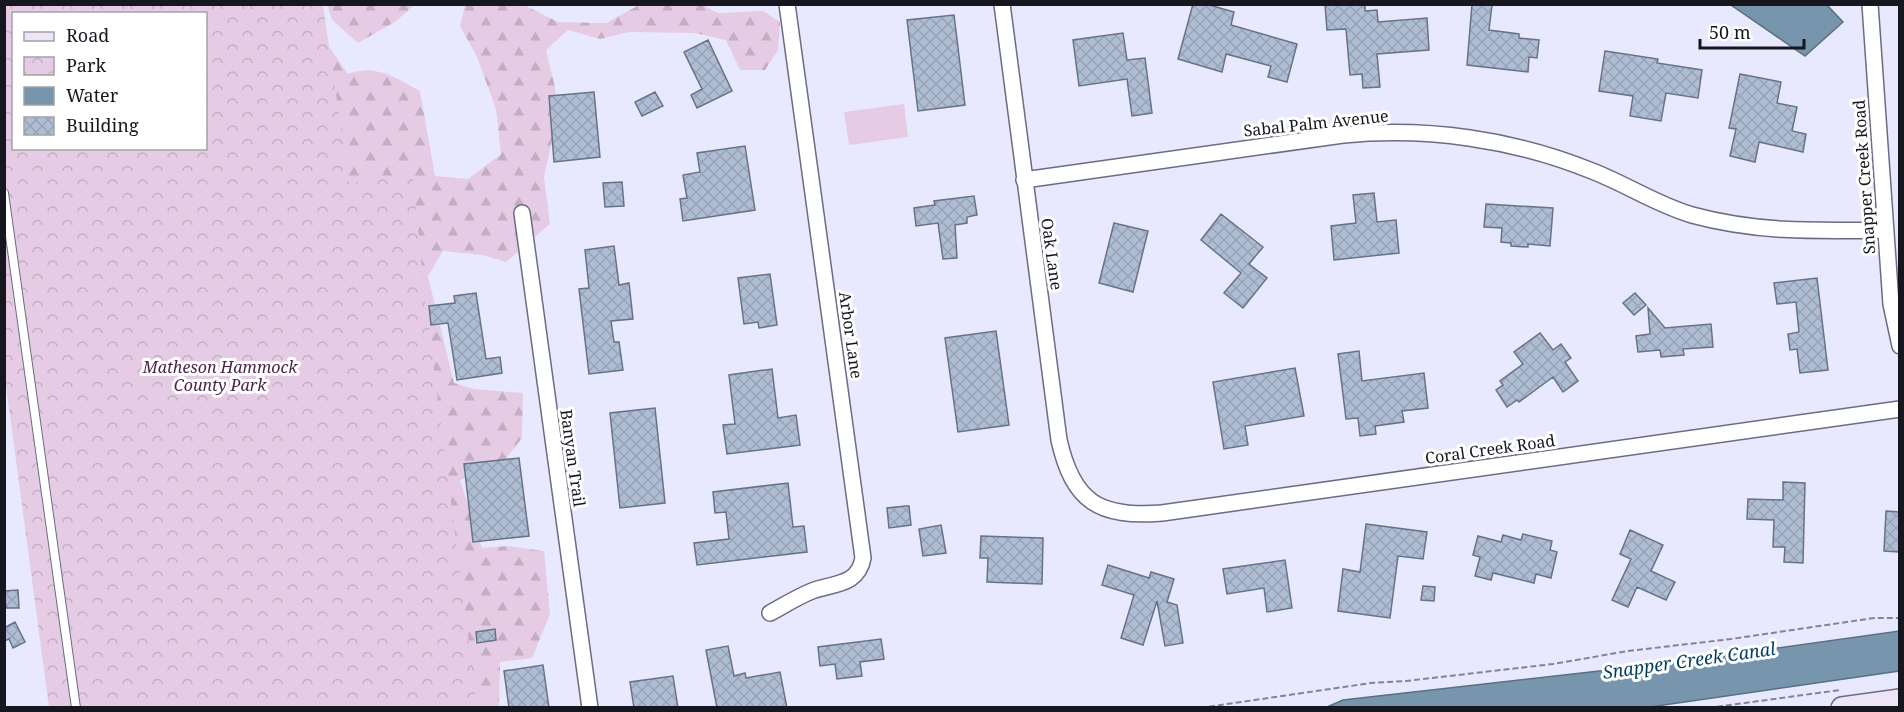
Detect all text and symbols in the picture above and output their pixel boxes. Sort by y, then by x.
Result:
legend [12,12,207,150]
scale bar [1700,12,1804,50]
text: 50 m [1709,20,1751,44]
text: Road [66,23,109,47]
text: Park [66,53,106,77]
text: Water [66,83,119,107]
street label: Snapper Creek Road [1848,99,1880,255]
street label: Sabal Palm Avenue [1242,104,1390,142]
text: Building [66,113,139,137]
street label: Oak Lane [1036,217,1068,291]
street label: Arbor Lane [834,290,868,380]
park label: Matheson Hammock County Park [142,356,298,396]
street label: Banyan Trail [555,408,591,508]
street label: Coral Creek Road [1424,429,1557,469]
water label: Snapper Creek Canal [1601,636,1777,684]

